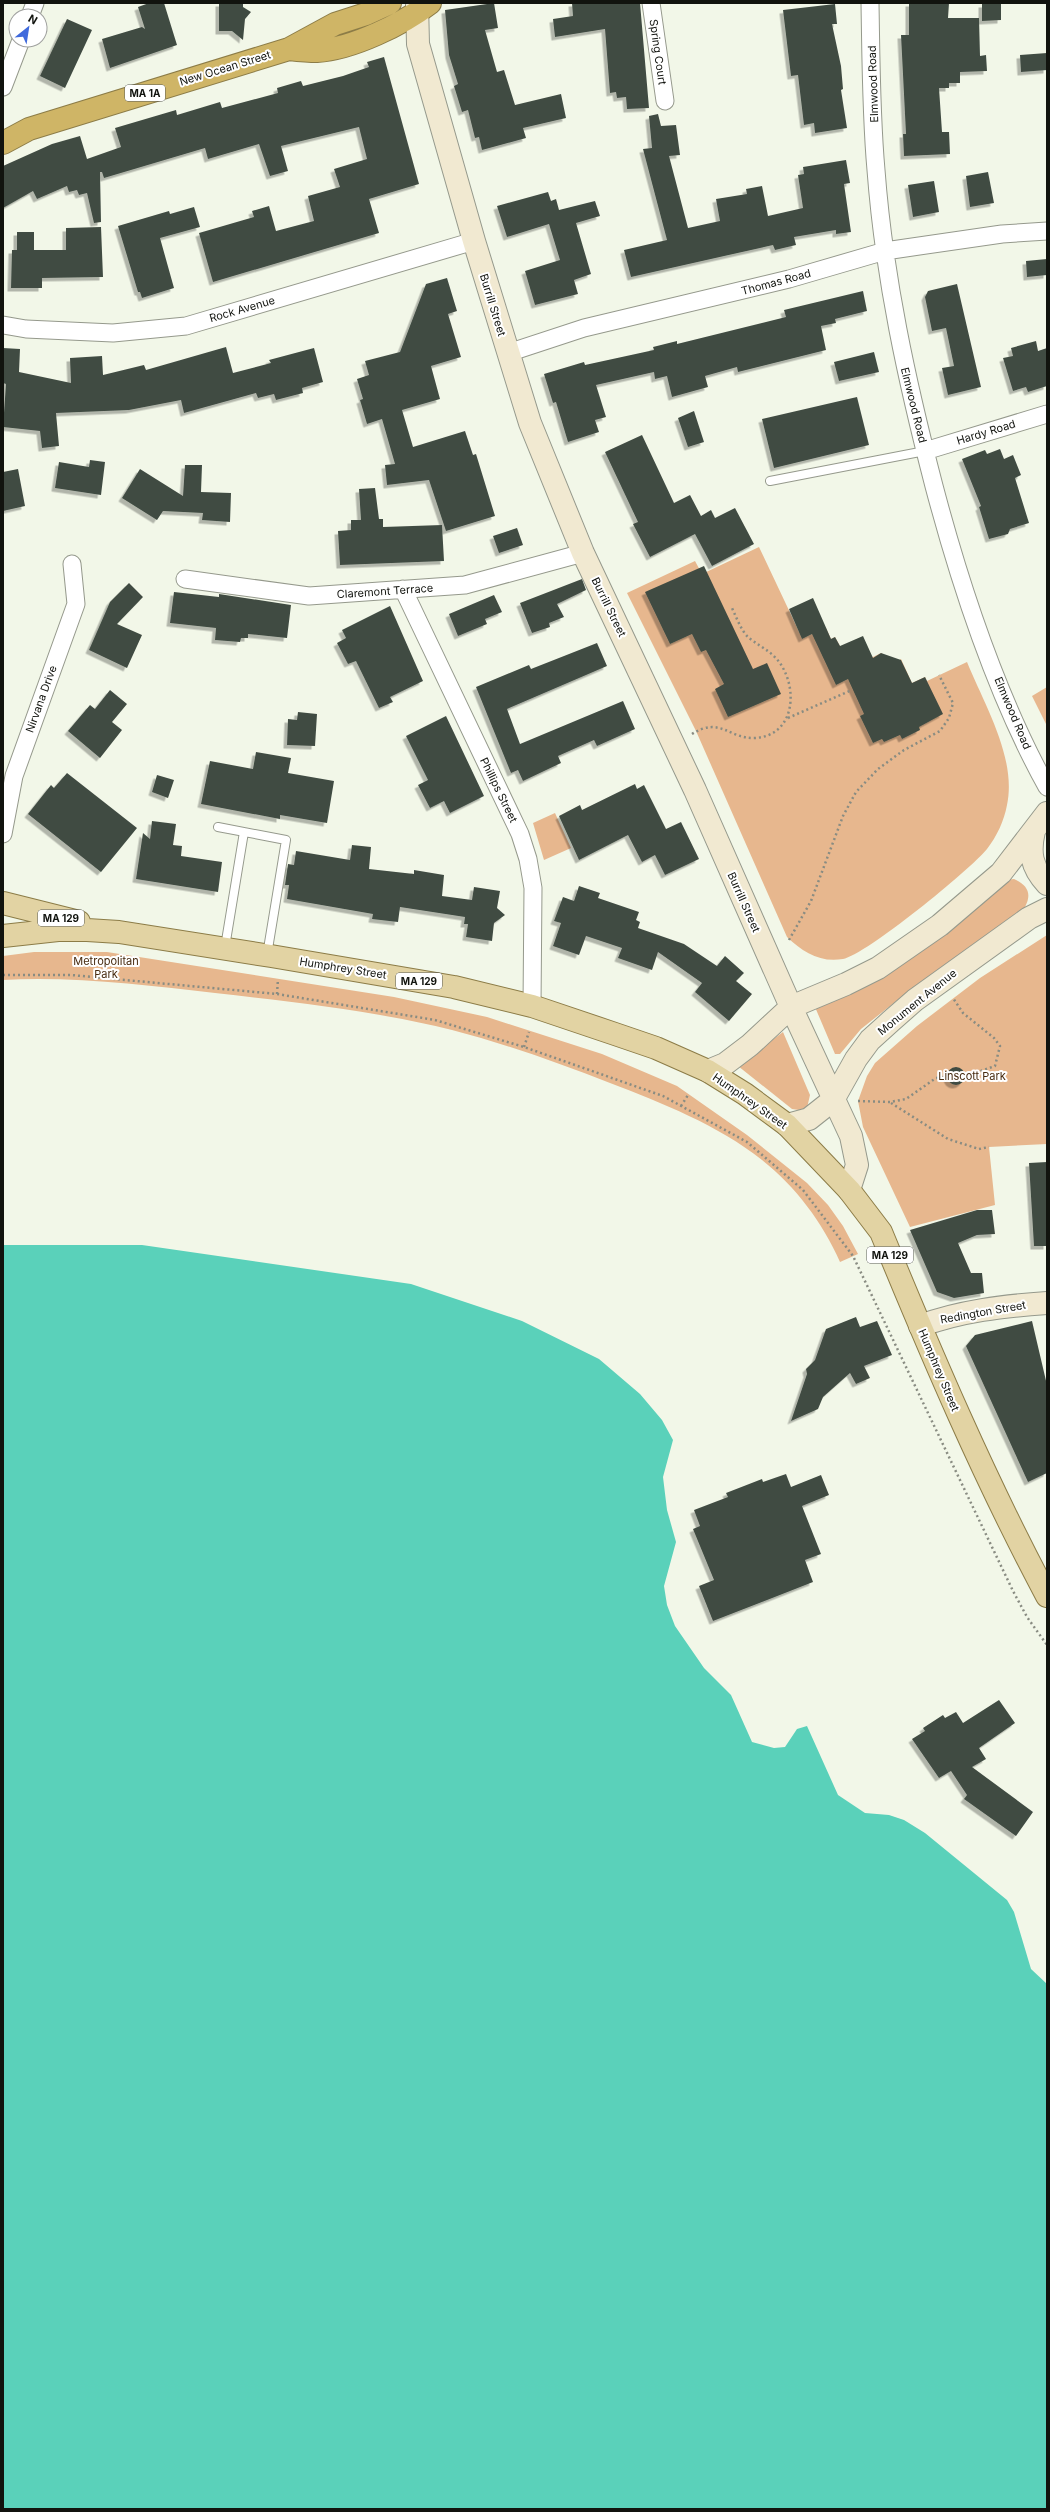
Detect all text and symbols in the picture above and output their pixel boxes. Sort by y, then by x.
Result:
north arrow [8,8,48,48]
text: N [26,11,40,27]
street label: Spring Court [646,18,670,86]
street label: Elmwood Road [865,45,881,123]
street label: New Ocean Street [178,47,273,89]
road number: MA 1A [125,85,165,101]
street label: Thomas Road [740,266,812,298]
street label: Burrill Street [477,272,509,338]
street label: Rock Avenue [208,293,276,325]
street label: Elmwood Road [898,366,930,444]
street label: Hardy Road [955,416,1017,448]
street label: Burrill Street [589,575,630,639]
street label: Claremont Terrace [336,581,434,601]
street label: Nirvana Drive [22,663,60,735]
street label: Elmwood Road [991,675,1035,751]
street label: Phillips Street [477,755,521,825]
street label: Burrill Street [724,870,764,935]
road number: MA 129 [38,910,84,926]
park label: Metropolitan Park [73,954,139,981]
street label: Humphrey Street [298,954,388,982]
street label: Monument Avenue [875,966,959,1038]
road number: MA 129 [396,973,442,989]
park label: Linscott Park [938,1069,1006,1083]
street label: Humphrey Street [710,1070,790,1132]
road number: MA 129 [867,1247,913,1263]
street label: Redington Street [939,1298,1027,1326]
street label: Humphrey Street [915,1327,963,1414]

